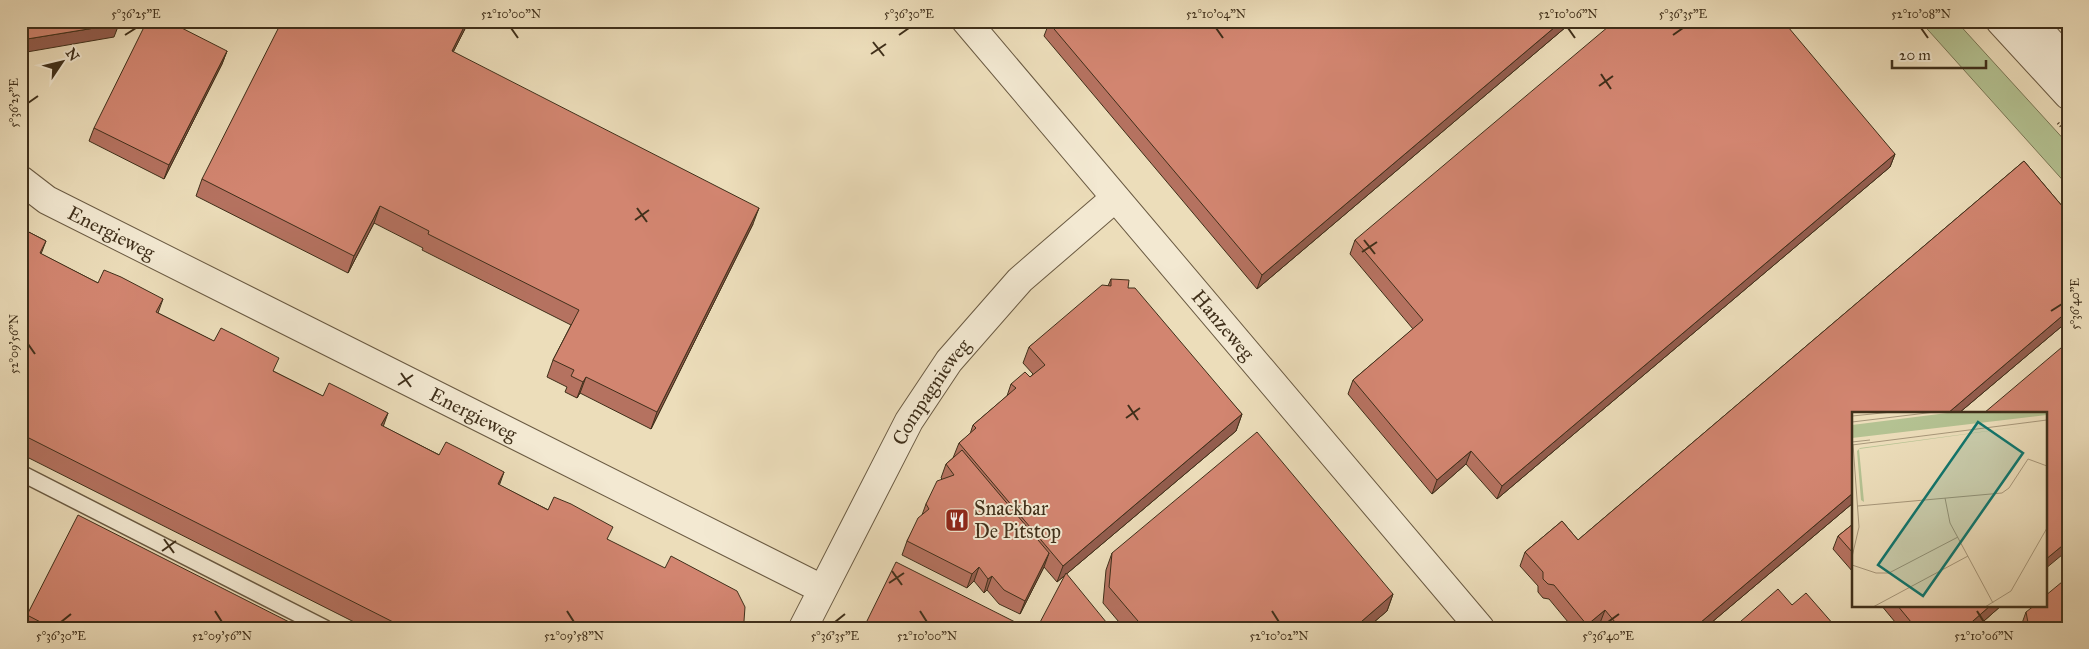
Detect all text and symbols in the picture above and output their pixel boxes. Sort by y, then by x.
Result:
text: 5°36'25"E [111,7,161,21]
text: 52°10'00"N [481,7,541,21]
text: 5°36'30"E [884,7,934,21]
text: 52°10'04"N [1186,7,1246,21]
text: 52°10'06"N [1538,7,1598,21]
text: 5°36'35"E [1659,7,1708,21]
text: 52°10'08"N [1891,7,1951,21]
north arrow [38,38,88,88]
scale bar [1892,38,1985,70]
text: N [62,45,83,65]
text: 20 m [1899,46,1931,64]
text: 5°36'25"E [7,78,21,128]
street label: Energieweg [64,200,160,266]
text: 5°36'40"E [2068,278,2082,330]
street label: Hanzeweg [1187,285,1260,366]
text: 52°09'56"N [7,314,21,374]
street label: Compagnieweg [887,333,976,449]
street label: Energieweg [426,382,522,447]
inset map [1852,412,2046,606]
place label: Snackbar De Pitstop [974,496,1061,543]
restaurant icon: Snackbar De Pitstop [944,507,970,533]
text: 5°36'30"E [36,629,86,643]
text: 52°09'56"N [192,629,252,643]
text: 52°09'58"N [544,629,604,643]
text: 5°36'35"E [811,629,860,643]
text: 52°10'00"N [897,629,957,643]
text: 52°10'02"N [1249,629,1309,643]
text: 5°36'40"E [1582,629,1634,643]
text: 52°10'06"N [1954,629,2014,643]

